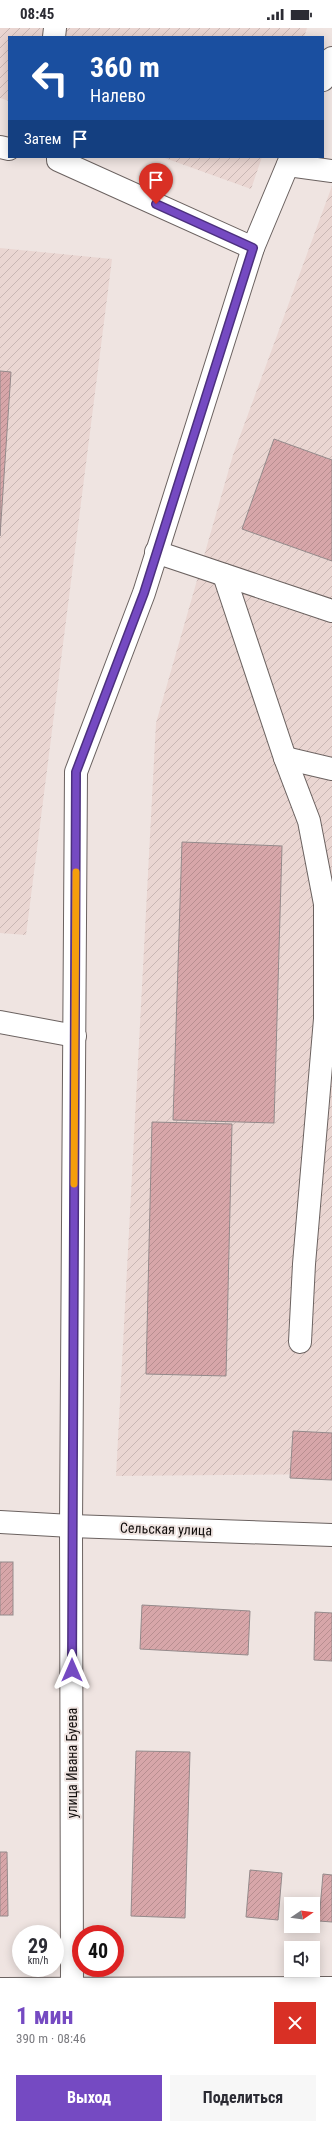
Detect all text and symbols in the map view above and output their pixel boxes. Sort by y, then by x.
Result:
text: 08:45 [20,5,54,23]
text: 360 m [90,51,160,84]
icon: left [24,52,76,104]
text: Налево [90,85,146,106]
icon: arrive [69,128,91,150]
text: Затем [24,130,61,148]
pin [139,163,173,204]
icon: arrive [145,169,167,191]
street label: Сельская улица [120,1519,212,1539]
position arrow [51,1649,93,1691]
street label: улица Ивана Буева [64,1708,80,1818]
north arrow [284,1897,320,1933]
map controls [284,1897,320,1977]
speed limit sign: 40 [72,1925,124,1977]
text: 29 [28,1934,48,1958]
button: sound [284,1941,320,1977]
text: km/h [28,1955,48,1966]
text: 1 мин [16,2002,74,2030]
button: close [274,2002,316,2044]
text: 390 m · 08:46 [16,2031,86,2046]
button: Выход [16,2075,162,2121]
button: Поделиться [170,2075,316,2121]

